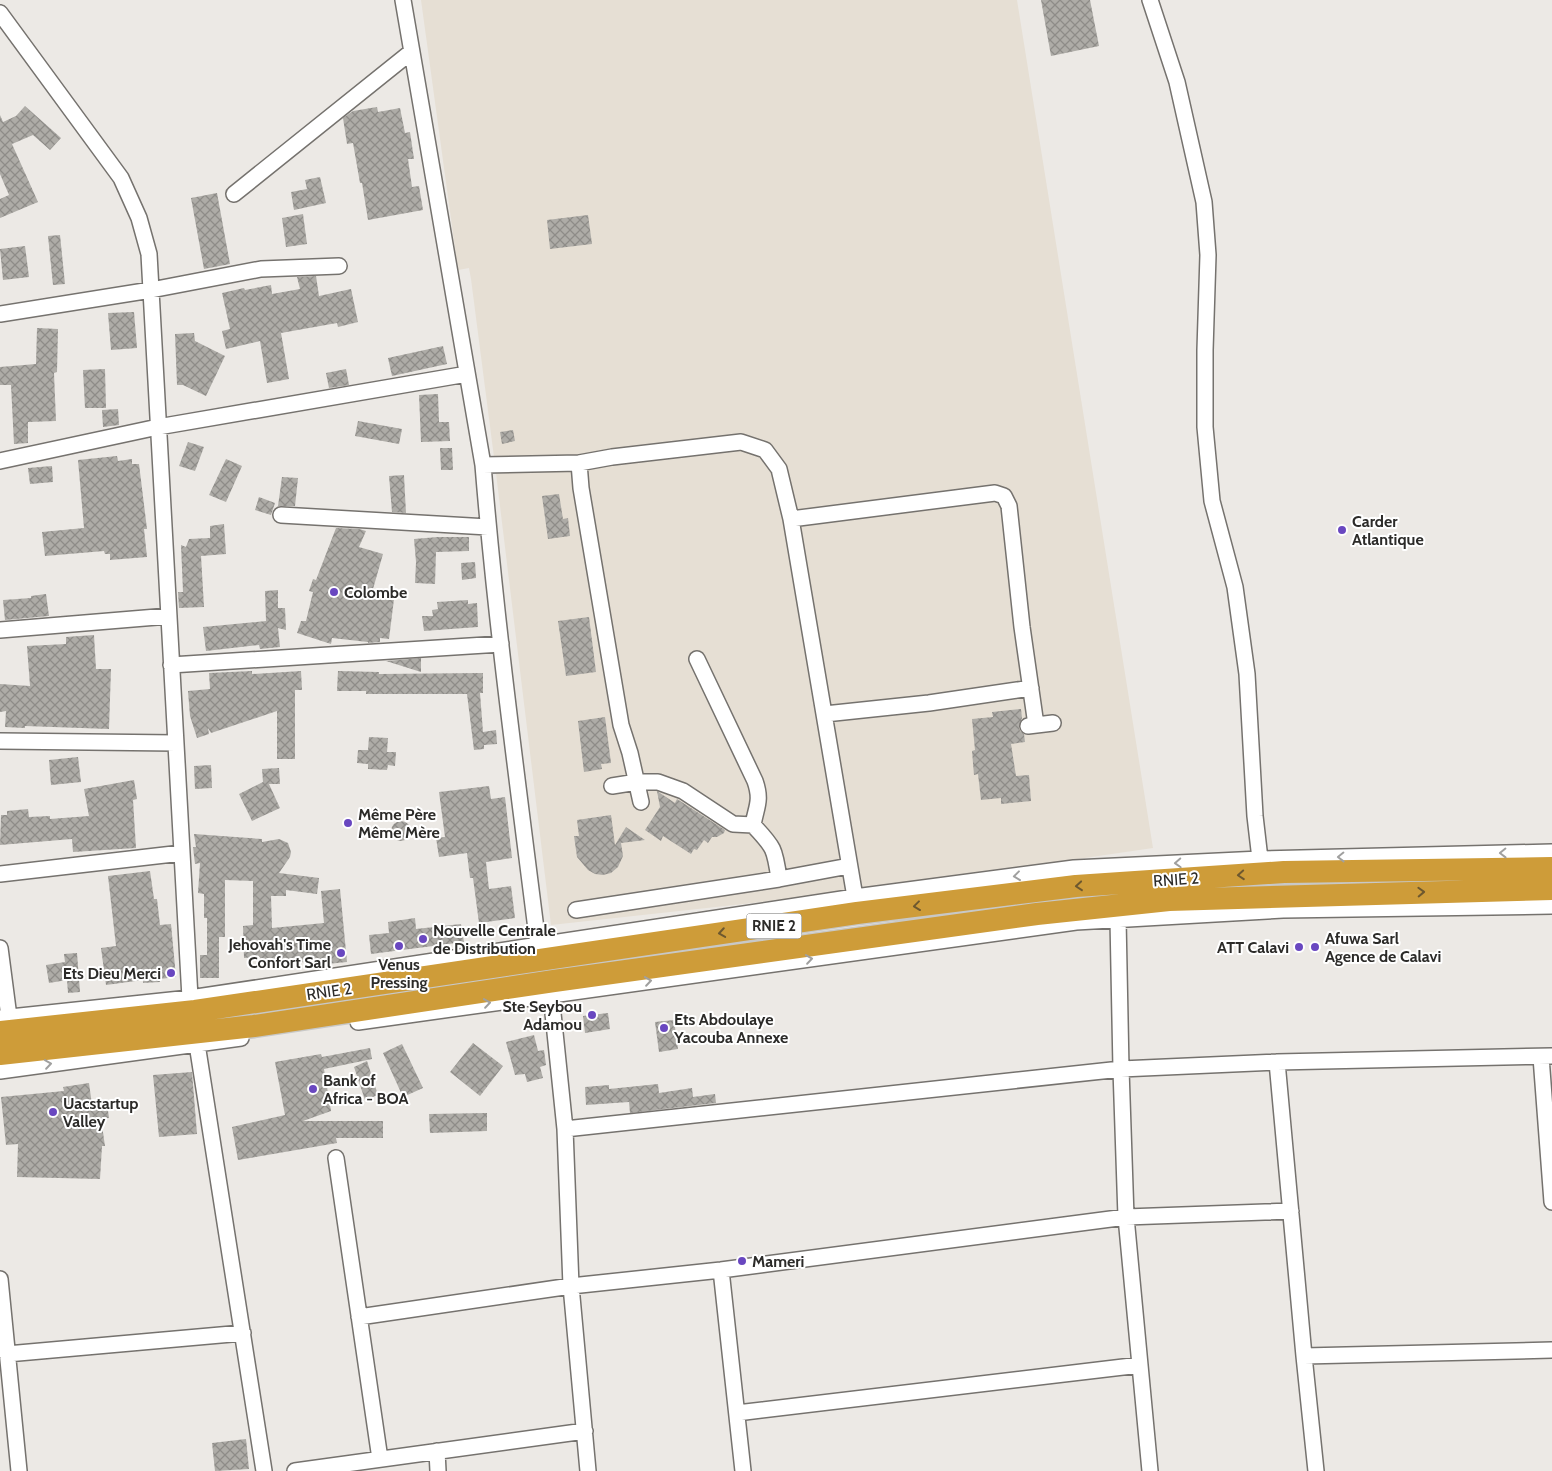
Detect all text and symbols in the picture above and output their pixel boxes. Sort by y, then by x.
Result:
place label: Carder Atlantique [1352,512,1424,549]
marker: Carder Atlantique [1336,524,1348,536]
place label: Colombe [344,583,407,602]
marker: Colombe [328,586,340,598]
place label: Même Père Même Mère [358,805,440,842]
marker: Même Père Même Mère [342,817,354,829]
one-way arrow [1499,848,1507,858]
one-way arrow [1337,852,1344,862]
one-way arrow [1174,857,1182,868]
street label: RNIE 2 [1153,868,1200,891]
one-way arrow [1237,869,1245,880]
one-way arrow [1012,870,1020,881]
one-way arrow [1074,880,1082,891]
one-way arrow [1418,887,1425,897]
one-way arrow [913,900,921,911]
road number: RNIE 2 [746,914,802,938]
place label: Nouvelle Centrale de Distribution [433,921,556,958]
one-way arrow [718,928,726,938]
place label: Afuwa Sarl Agence de Calavi [1325,929,1441,966]
marker: Nouvelle Centrale de Distribution [417,933,429,945]
place label: Jehovah's Time Confort Sarl [227,935,331,972]
place label: ATT Calavi [1217,938,1289,957]
marker: Venus Pressing [393,940,405,952]
marker: ATT Calavi [1293,941,1305,953]
marker: Afuwa Sarl Agence de Calavi [1309,941,1321,953]
marker: Jehovah's Time Confort Sarl [335,947,347,959]
one-way arrow [805,954,813,965]
place label: Venus Pressing [370,955,428,992]
place label: Ets Dieu Merci [63,964,161,983]
marker: Ets Dieu Merci [165,967,177,979]
one-way arrow [644,976,652,987]
street label: RNIE 2 [305,979,353,1004]
place label: Ste Seybou Adamou [502,997,582,1034]
one-way arrow [482,999,491,1009]
marker: Ste Seybou Adamou [586,1009,598,1021]
place label: Ets Abdoulaye Yacouba Annexe [673,1010,788,1047]
marker: Ets Abdoulaye Yacouba Annexe [658,1022,670,1034]
one-way arrow [45,1059,53,1070]
place label: Bank of Africa - BOA [323,1071,408,1108]
marker: Bank of Africa - BOA [307,1083,319,1095]
place label: Uacstartup Valley [63,1094,139,1131]
marker: Uacstartup Valley [47,1106,59,1118]
place label: Mameri [752,1252,804,1271]
marker: Mameri [736,1255,748,1267]

